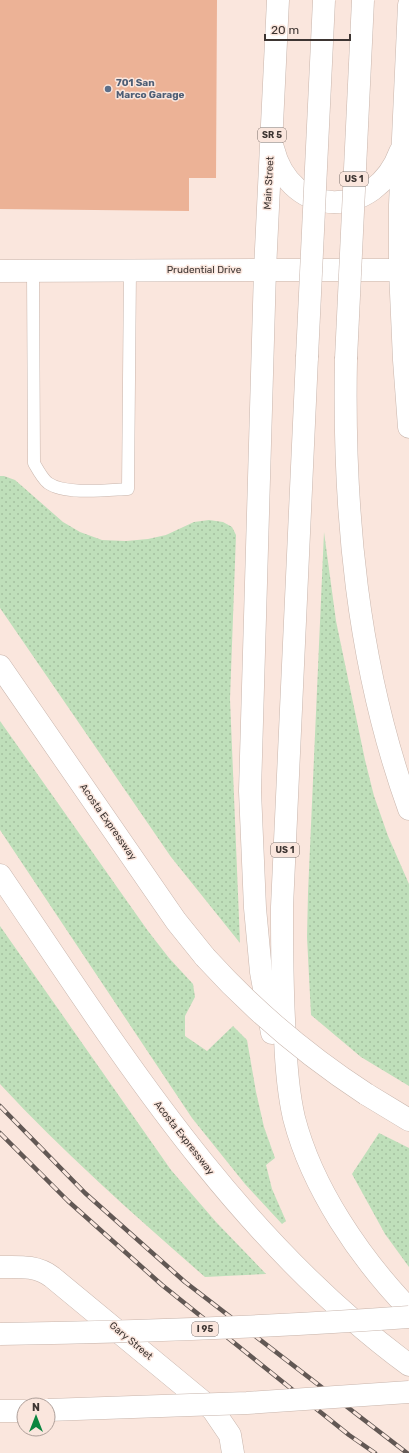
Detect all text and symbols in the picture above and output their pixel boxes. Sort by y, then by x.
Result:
scale bar [265,16,350,42]
text: 20 m [271,23,299,37]
place label: 701 San Marco Garage [116,77,185,101]
marker: 701 San Marco Garage [103,84,113,94]
road number: SR 5 [258,128,286,142]
street label: Main Street [262,156,276,210]
road number: US 1 [340,172,368,186]
street label: Prudential Drive [167,264,242,276]
street label: Acosta Expressway [77,782,139,863]
road number: US 1 [271,843,299,857]
street label: Acosta Expressway [151,1099,217,1178]
street label: Gary Street [107,1319,155,1363]
road number: I 95 [192,1322,218,1336]
north arrow [16,1397,56,1437]
text: N [32,1401,40,1414]

